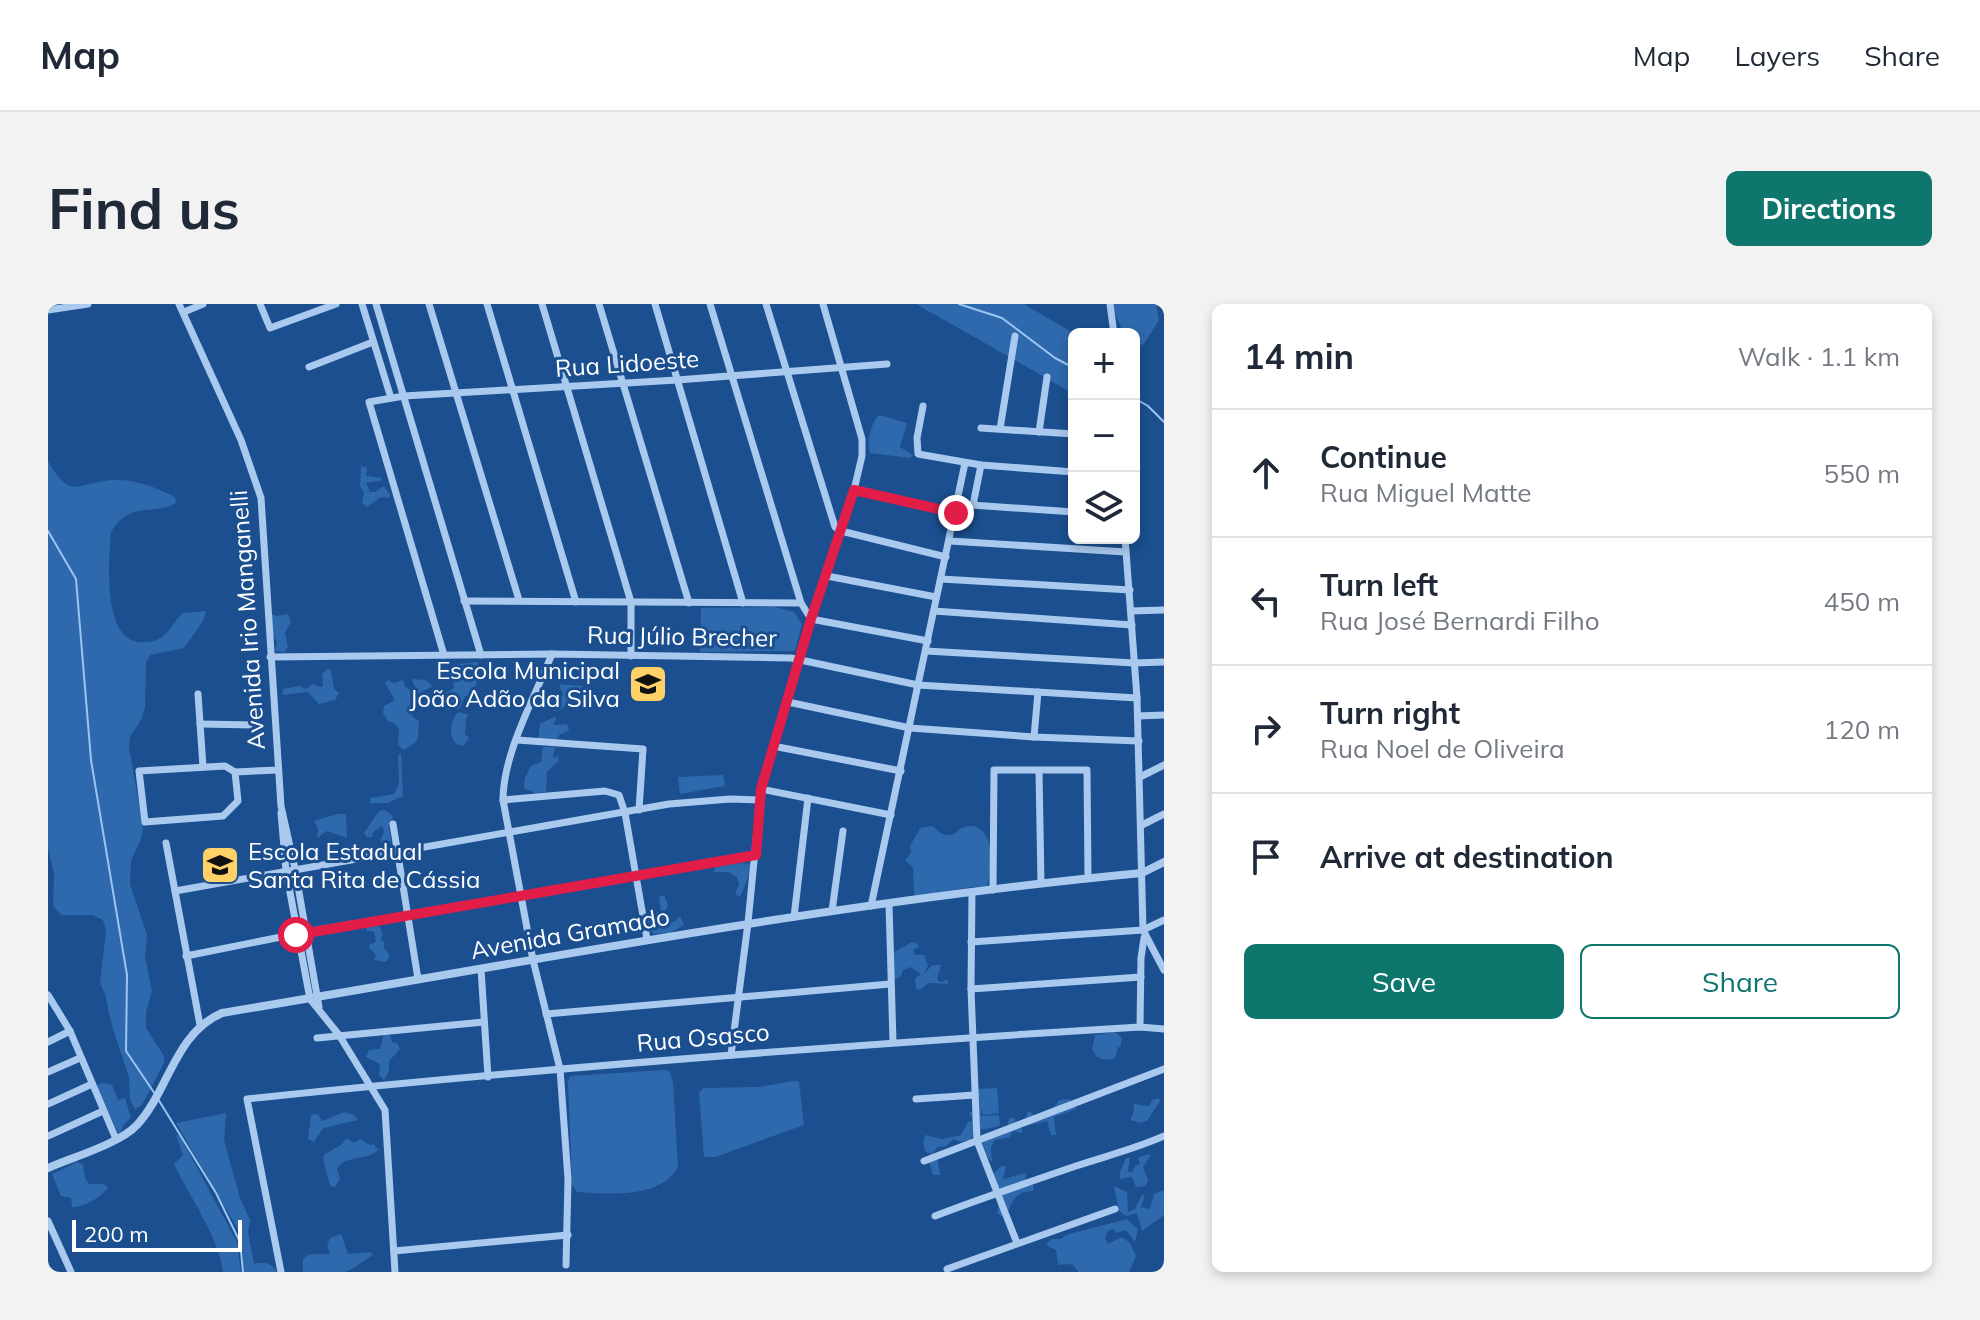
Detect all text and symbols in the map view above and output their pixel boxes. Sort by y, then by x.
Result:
text: Map [40,31,120,79]
text: Map [1633,38,1690,73]
text: Layers [1734,38,1820,73]
text: Share [1864,38,1940,73]
button: Directions [1726,171,1932,246]
text: Find us [48,173,240,243]
map controls [1068,328,1140,544]
button: + [1068,328,1140,400]
text: 14 min [1244,335,1354,378]
text: Walk · 1.1 km [1738,340,1900,373]
street label: Rua Lidoeste [554,343,700,383]
button: − [1068,400,1140,472]
text: Continue [1320,438,1447,476]
icon: ahead [1244,451,1288,495]
text: 550 m [1824,457,1900,490]
button: layers [1068,472,1140,544]
text: Rua Miguel Matte [1320,476,1531,509]
street label: Avenida Irio Manganelli [223,489,271,751]
route end [938,495,974,531]
text: Turn left [1320,566,1438,604]
icon: left [1244,579,1288,623]
text: 450 m [1824,585,1900,618]
text: Rua José Bernardi Filho [1320,604,1600,637]
street label: Rua Júlio Brecher [587,619,777,653]
place label: Escola Municipal João Adão da Silva [409,655,620,713]
school or university icon: Escola Municipal João Adão da Silva [627,663,669,705]
text: Turn right [1320,694,1460,732]
icon: right [1244,707,1288,751]
text: 120 m [1824,713,1900,746]
text: Rua Noel de Oliveira [1320,732,1565,765]
icon: arrive [1244,835,1288,879]
place label: Escola Estadual Santa Rita de Cássia [248,836,480,894]
text: Arrive at destination [1320,838,1614,876]
school or university icon: Escola Estadual Santa Rita de Cássia [199,844,241,886]
street label: Avenida Gramado [468,901,672,965]
route start [278,917,314,953]
button: Save [1244,944,1564,1019]
button: Share [1580,944,1900,1019]
street label: Rua Osasco [635,1016,771,1058]
scale bar [72,1216,242,1252]
text: 200 m [84,1220,149,1248]

